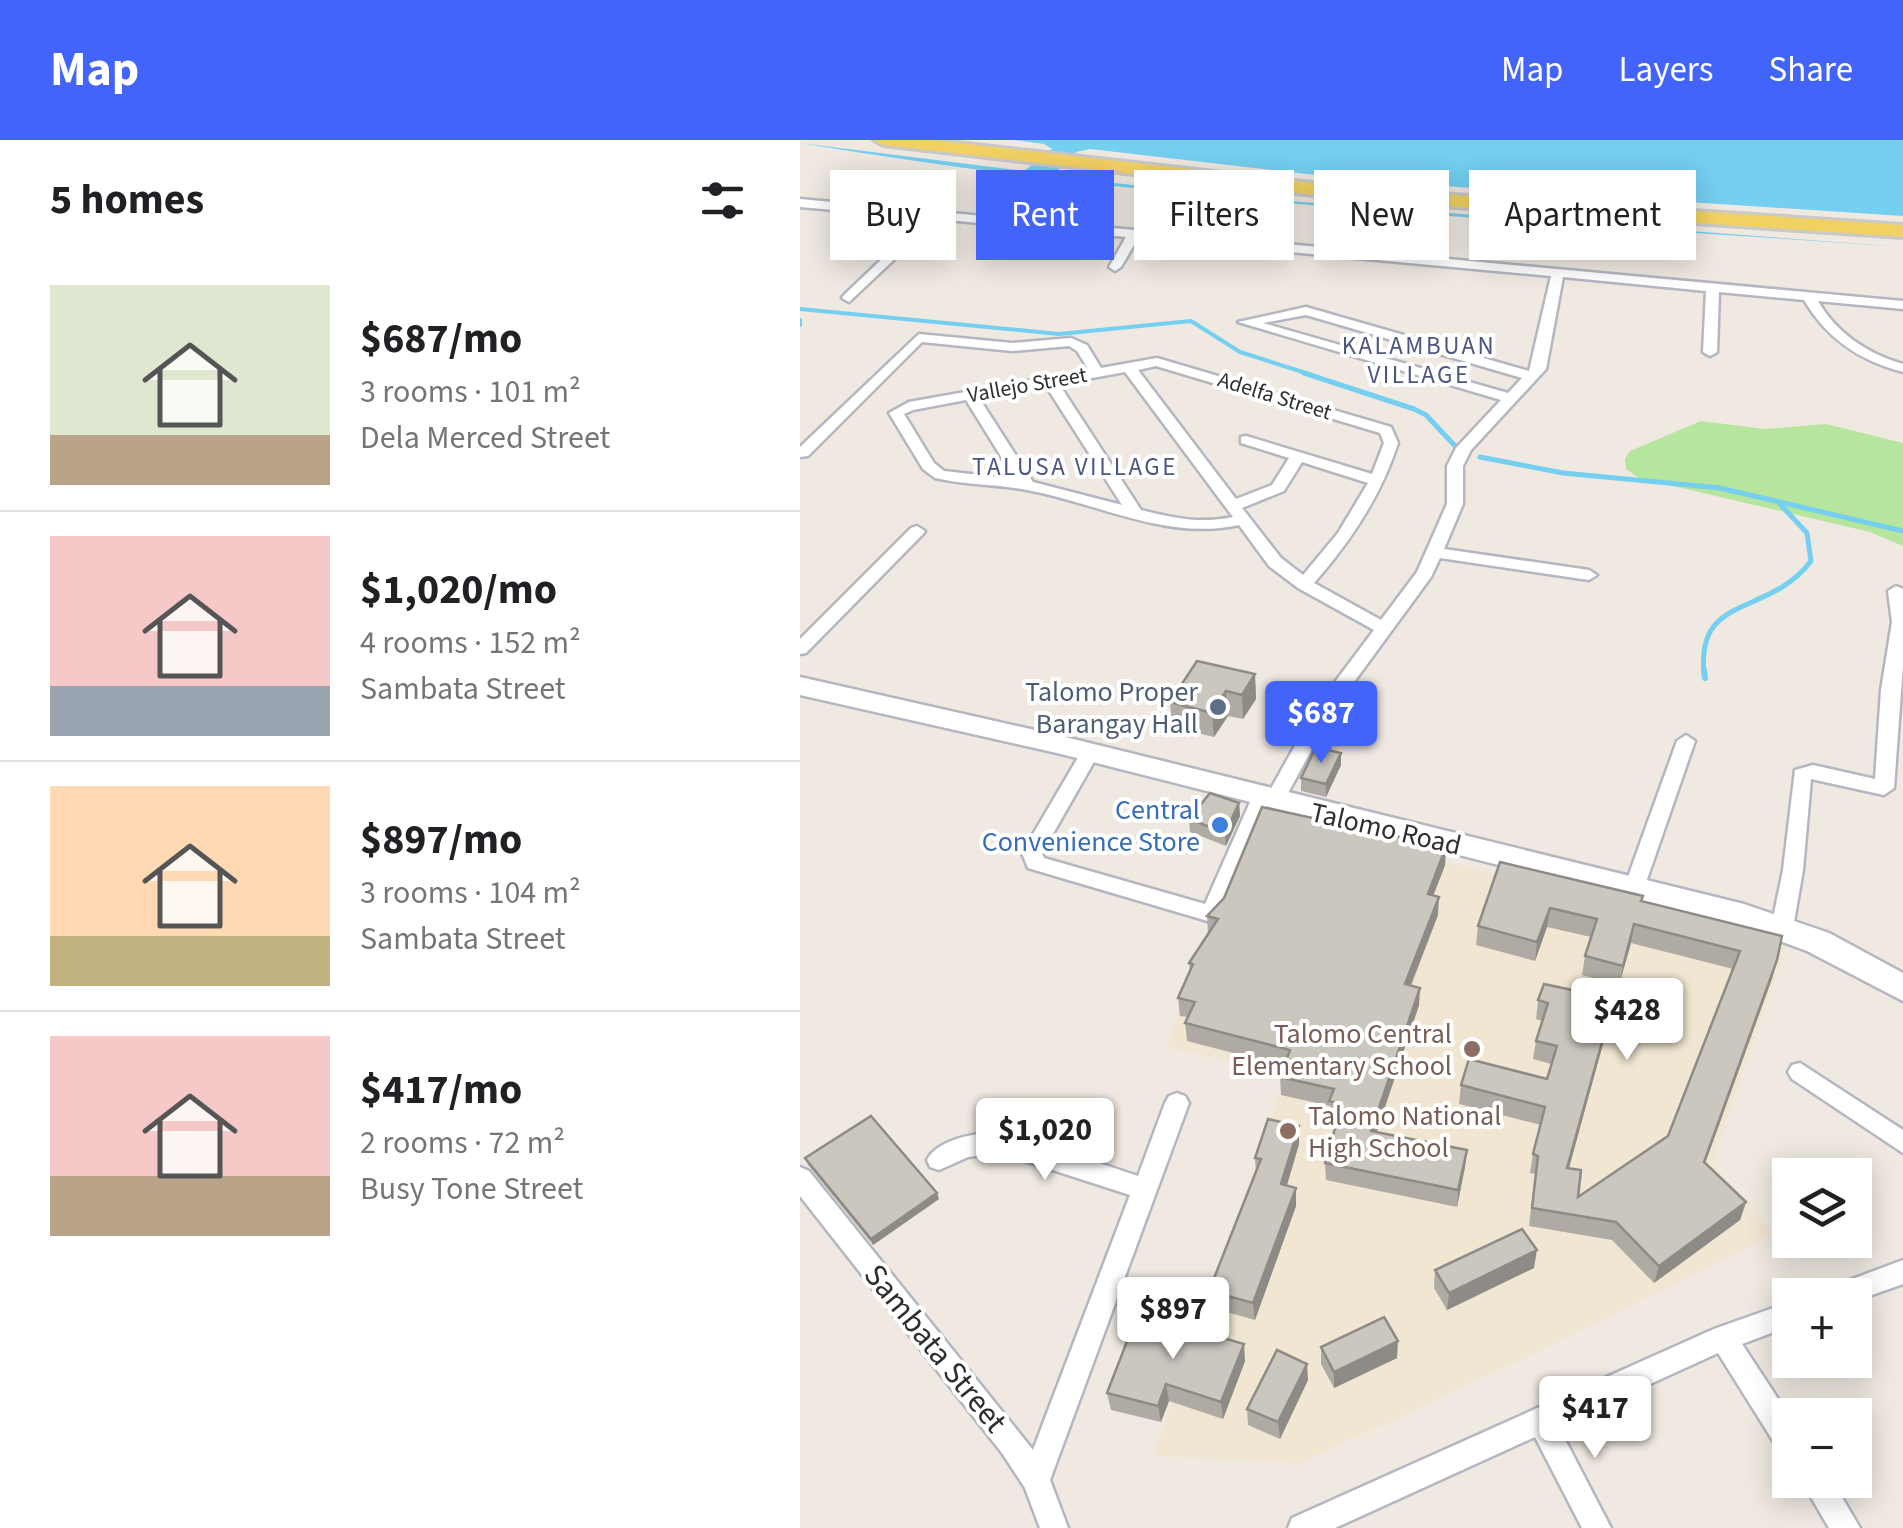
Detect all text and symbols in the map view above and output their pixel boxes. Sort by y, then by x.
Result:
text: Map [50,36,139,104]
text: Map [1501,45,1564,95]
text: Layers [1619,45,1713,95]
text: Share [1768,45,1853,95]
text: 5 homes [50,170,204,230]
chip: Buy [830,170,956,260]
chip: Rent [976,170,1114,260]
chip: Filters [1134,170,1294,260]
chip: New [1314,170,1449,260]
chip: Apartment [1469,170,1696,260]
icon: filters [695,173,750,228]
text: $687/mo [360,309,522,369]
icon: home [130,325,250,445]
district label: KALAMBUAN VILLAGE [1342,328,1496,393]
street label: Vallejo Street [965,359,1090,411]
street label: Adelfa Street [1214,364,1336,429]
text: 3 rooms · 101 m² [360,369,581,415]
text: Dela Merced Street [360,415,610,461]
district label: TALUSA VILLAGE [972,449,1178,485]
text: $1,020/mo [360,560,557,620]
icon: home [130,576,250,696]
text: 4 rooms · 152 m² [360,620,581,666]
text: Sambata Street [360,666,566,712]
place label: Talomo Proper Barangay Hall [1025,672,1198,744]
pin: $687 [1262,681,1380,766]
text: $687 [1287,690,1355,736]
marker: Talomo Proper Barangay Hall [1207,696,1229,718]
place label: Central Convenience Store [982,790,1200,862]
street label: Talomo Road [1306,792,1465,866]
text: $897/mo [360,810,522,870]
marker: Central Convenience Store [1209,814,1231,836]
icon: home [130,826,250,946]
text: 3 rooms · 104 m² [360,870,581,916]
text: Sambata Street [360,916,566,962]
pin: $428 [1568,978,1686,1063]
text: $428 [1593,987,1661,1033]
place label: Talomo Central Elementary School [1231,1014,1452,1086]
marker: Talomo Central Elementary School [1461,1038,1483,1060]
text: $417/mo [360,1060,522,1120]
icon: home [130,1076,250,1196]
place label: Talomo National High School [1308,1096,1501,1168]
pin: $1,020 [964,1098,1126,1183]
text: $1,020 [998,1107,1092,1153]
text: 2 rooms · 72 m² [360,1120,565,1166]
marker: Talomo National High School [1277,1120,1299,1142]
map controls [1772,1158,1872,1498]
button: layers [1772,1158,1872,1258]
text: Busy Tone Street [360,1166,583,1212]
street label: Sambata Street [853,1254,1018,1443]
pin: $897 [1114,1277,1232,1362]
button: + [1772,1278,1872,1378]
text: $897 [1139,1286,1207,1332]
pin: $417 [1536,1376,1654,1461]
text: $417 [1561,1385,1629,1431]
button: − [1772,1398,1872,1498]

